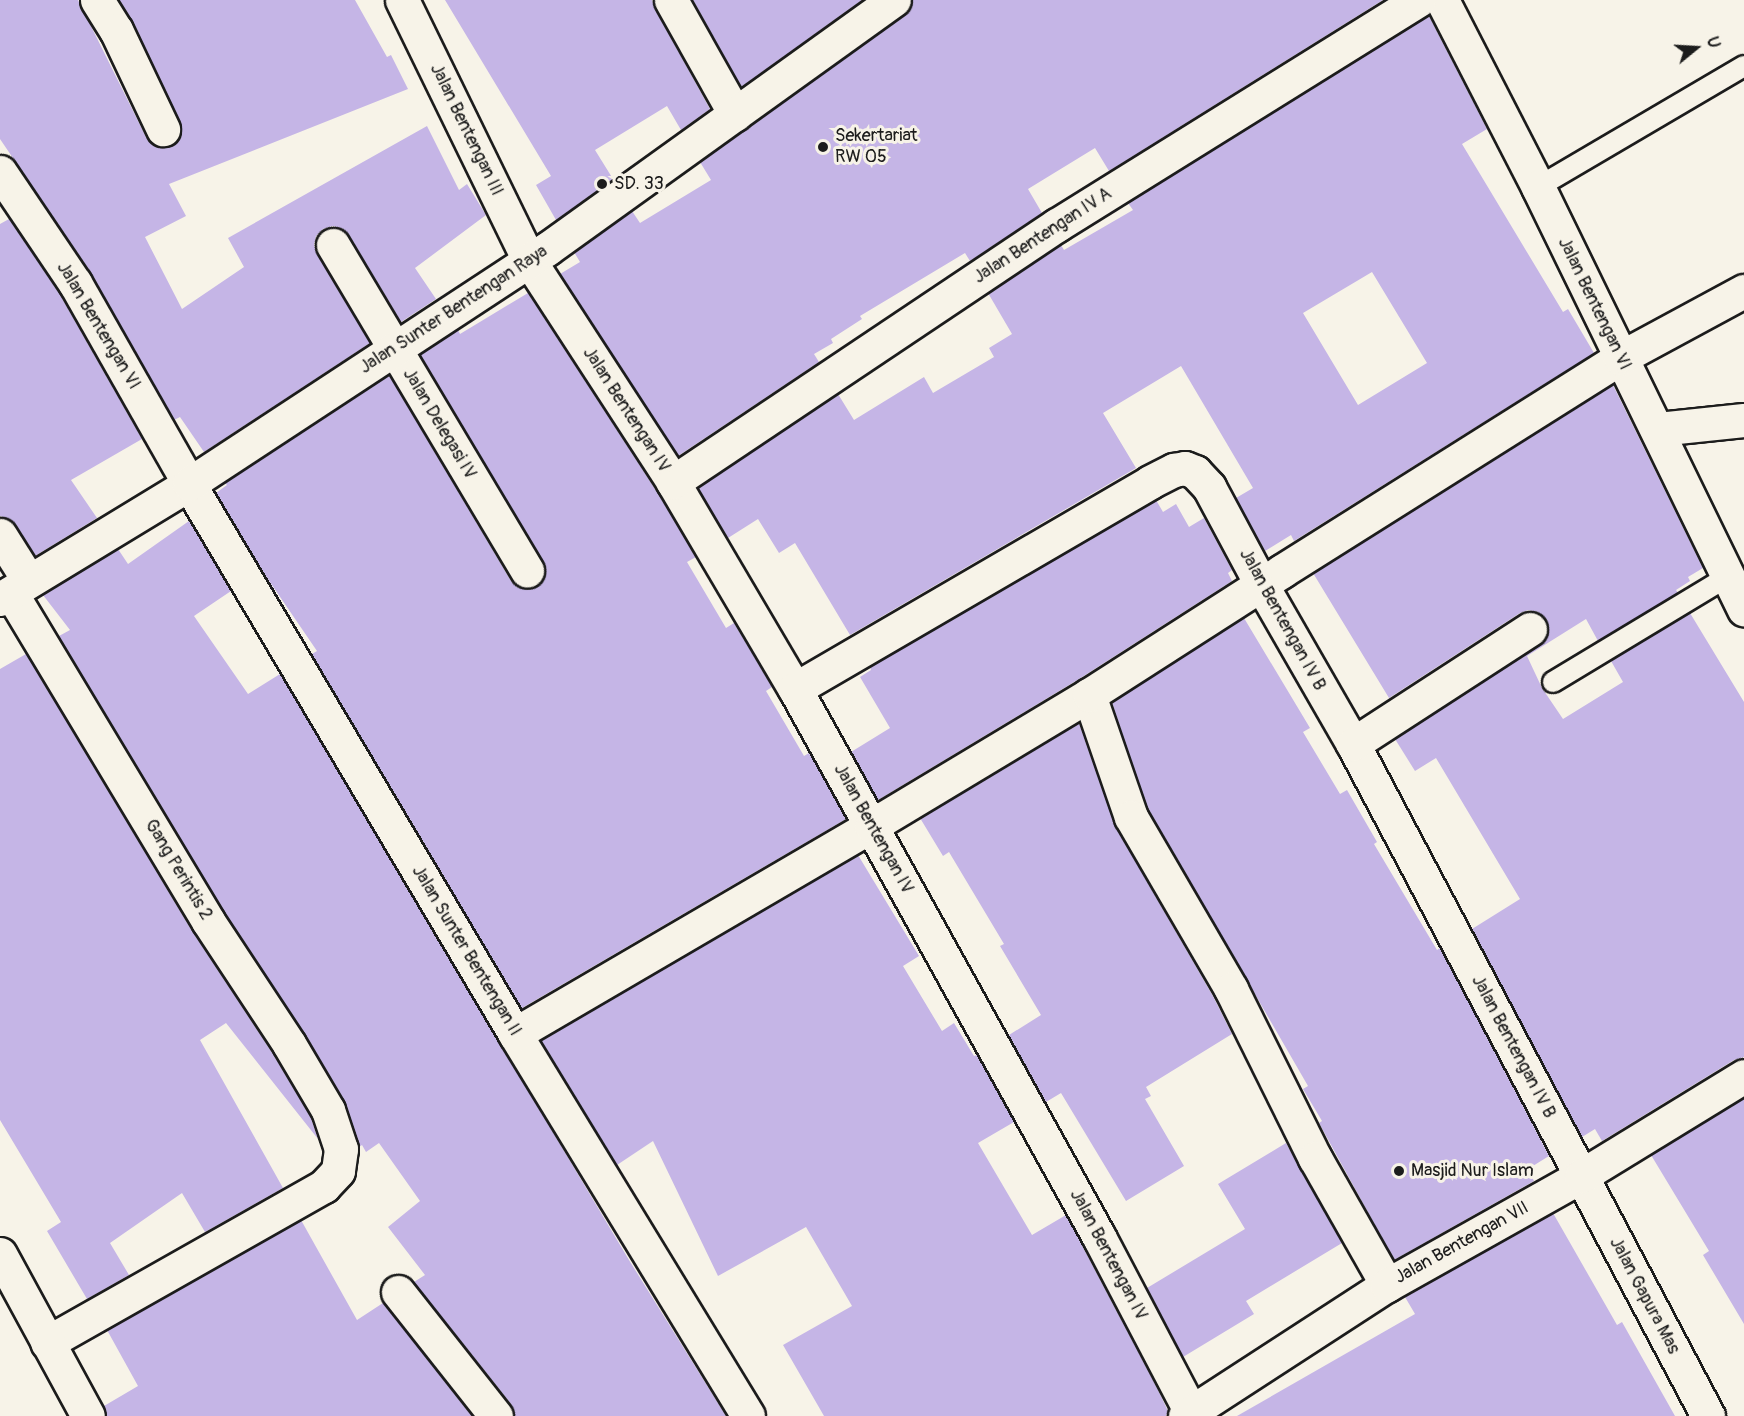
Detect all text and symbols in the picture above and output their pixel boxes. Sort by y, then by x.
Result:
north arrow [1666,18,1726,78]
text: U [1702,34,1724,51]
street label: Jalan Bentengan III [425,61,507,199]
place label: Sekertariat RW 05 [835,126,918,168]
marker: Sekertariat RW 05 [816,140,830,154]
place label: SD. 33 [614,173,664,195]
marker: SD. 33 [595,177,609,191]
street label: Jalan Bentengan IV A [970,183,1116,289]
street label: Jalan Bentengan VI [1553,234,1635,374]
street label: Jalan Sunter Bentengan Raya [356,241,552,379]
street label: Jalan Bentengan VI [51,258,145,394]
street label: Jalan Bentengan IV [578,343,674,477]
street label: Jalan Delegasi IV [398,365,480,483]
street label: Jalan Bentengan IV B [1234,545,1330,695]
street label: Jalan Bentengan IV [828,760,918,898]
street label: Gang Perintis 2 [139,816,217,924]
street label: Jalan Sunter Bentengan II [407,862,525,1040]
street label: Jalan Bentengan IV B [1466,972,1560,1122]
place label: Masjid Nur Islam [1411,1160,1534,1182]
marker: Masjid Nur Islam [1392,1164,1406,1178]
street label: Jalan Bentengan IV [1064,1186,1152,1324]
street label: Jalan Bentengan VII [1391,1197,1533,1289]
street label: Jalan Gapura Mas [1604,1234,1684,1358]

